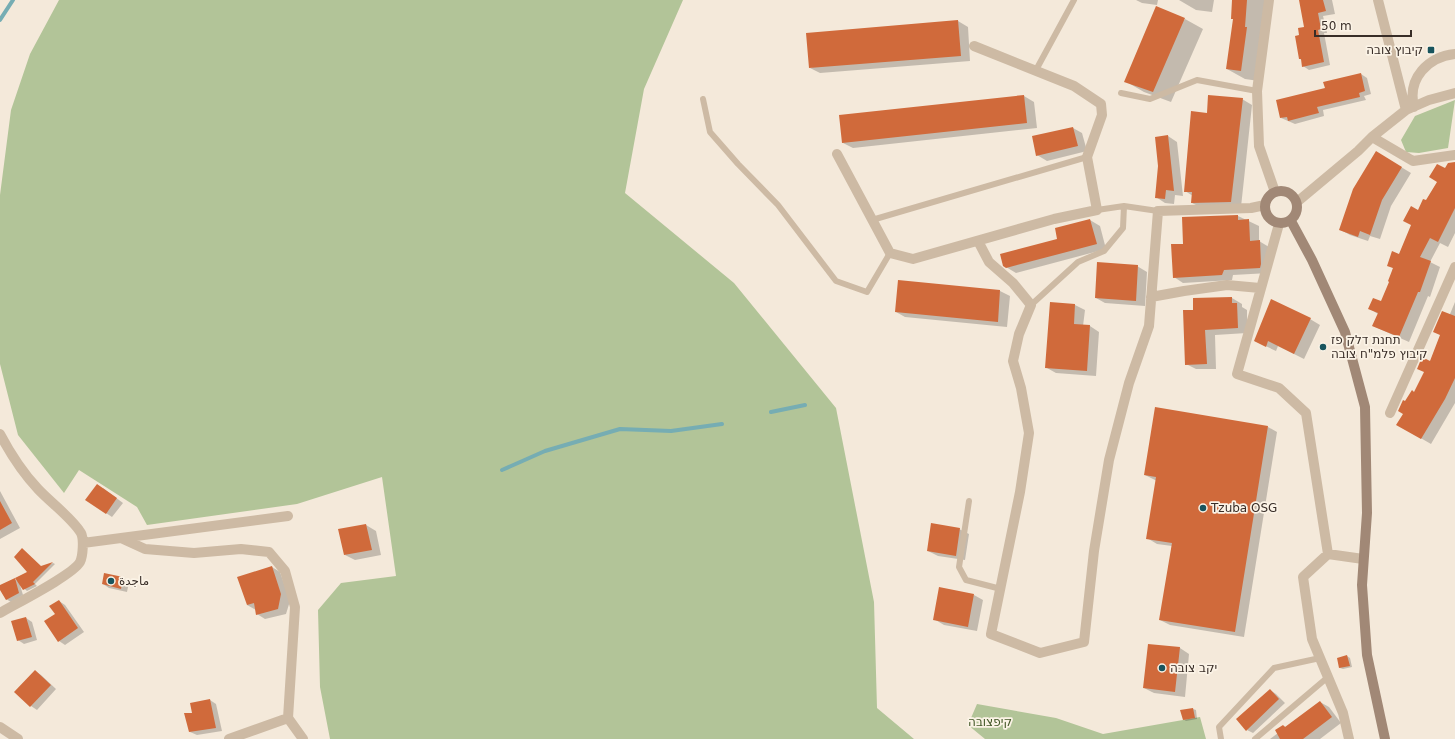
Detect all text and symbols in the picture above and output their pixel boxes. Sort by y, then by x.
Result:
scale bar [1315,12,1411,38]
text: 50 m [1321,19,1352,33]
place label: קיבוץ צובה [1366,43,1423,57]
marker: קיבוץ צובה [1426,45,1436,55]
place label: תחנת דלק פז קיבוץ פלמ"ח צובה [1331,333,1428,361]
marker: תחנת דלק פז קיבוץ פלמ"ח צובה [1318,342,1328,352]
place label: Tzuba OSG [1210,501,1277,515]
marker: Tzuba OSG [1198,503,1208,513]
place label: ماجدة [119,574,149,588]
marker: ماجدة [106,576,116,586]
place label: יקב צובה [1170,661,1217,675]
marker: יקב צובה [1157,663,1167,673]
park label: קיפצובה [968,715,1012,729]

